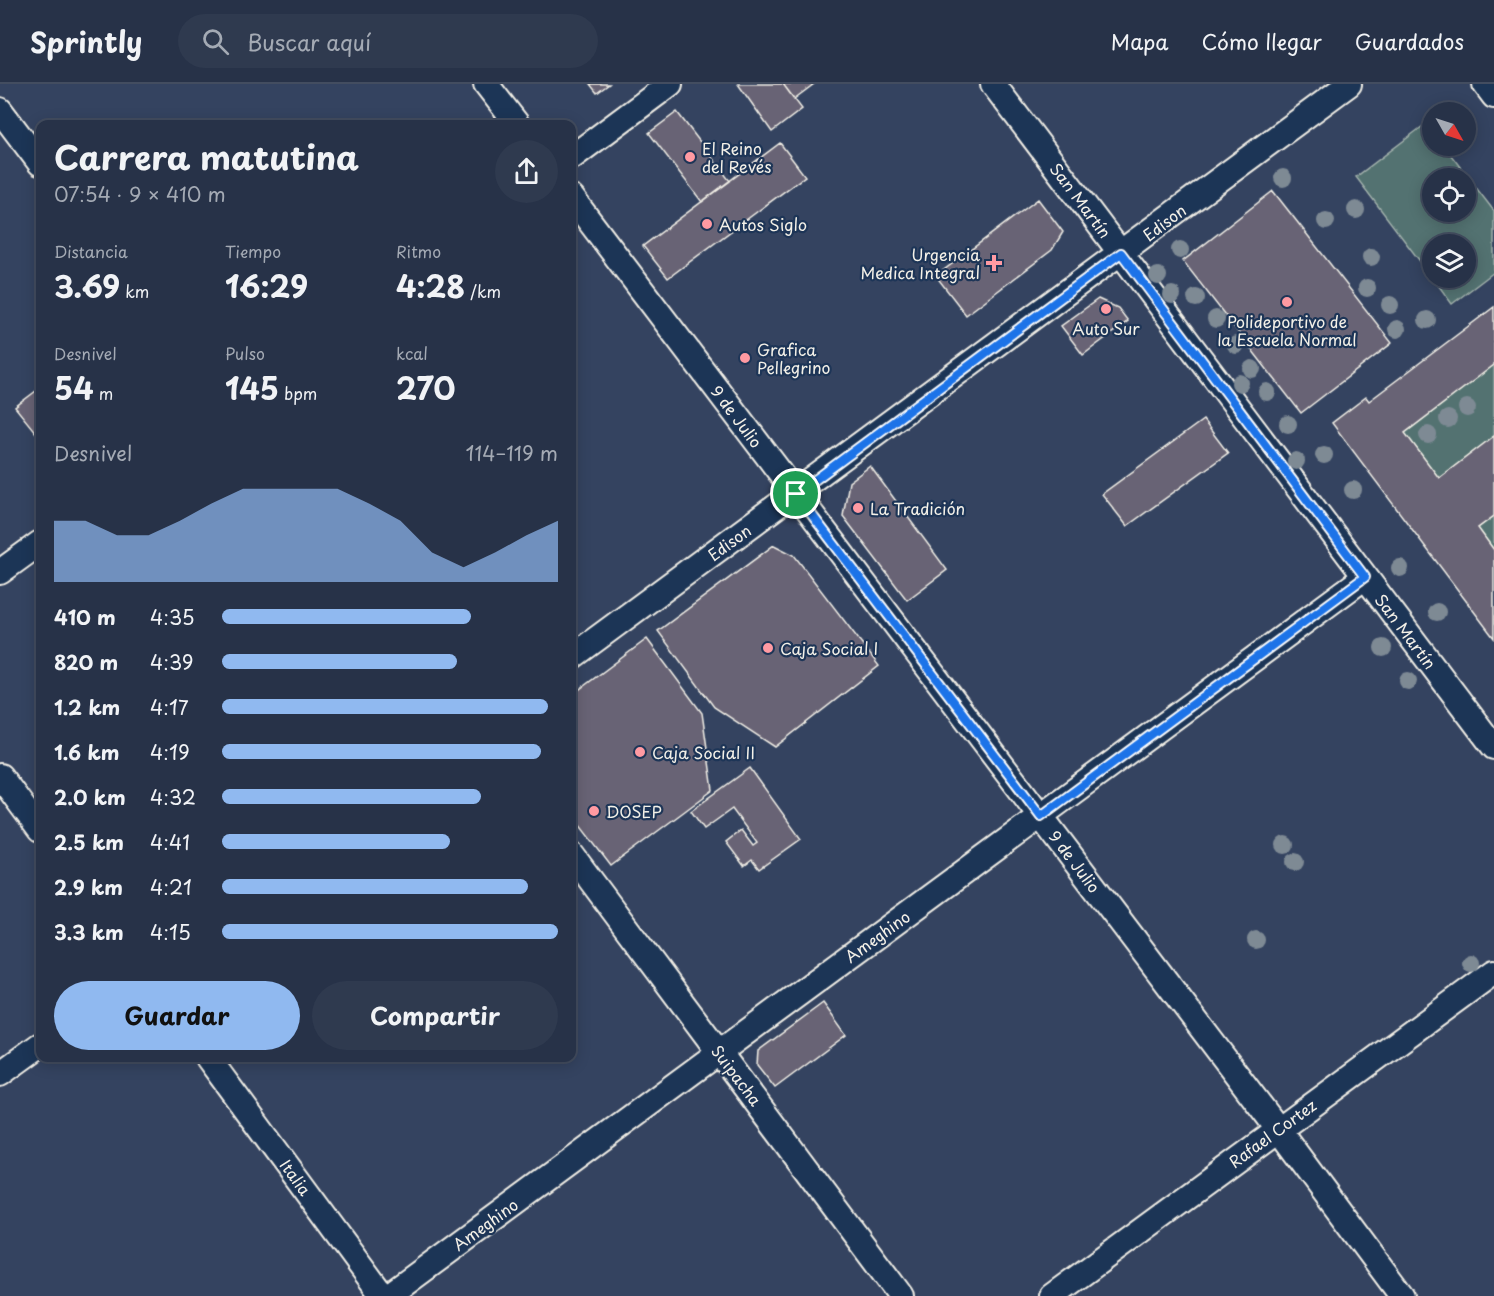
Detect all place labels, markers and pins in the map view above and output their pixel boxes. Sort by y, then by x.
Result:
place label: El Reino del Revés [702,136,772,178]
marker: El Reino del Revés [683,150,697,164]
place label: Autos Siglo [719,212,807,236]
marker: Autos Siglo [700,217,714,231]
place label: Urgencia Medica Integral [861,242,980,284]
marker: Urgencia Medica Integral [985,254,1003,272]
marker: Polideportivo de la Escuela Normal [1280,295,1294,309]
marker: Auto Sur [1099,302,1113,316]
place label: Polideportivo de la Escuela Normal [1217,309,1357,351]
place label: Auto Sur [1072,316,1140,340]
place label: Grafica Pellegrino [757,337,831,379]
marker: Grafica Pellegrino [738,351,752,365]
pin [770,468,821,519]
place label: La Tradición [870,496,965,520]
marker: La Tradición [851,501,865,515]
place label: Caja Social I [780,636,879,660]
marker: Caja Social I [761,641,775,655]
place label: Caja Social II [652,740,755,764]
marker: Caja Social II [633,745,647,759]
place label: DOSEP [606,799,662,823]
marker: DOSEP [587,804,601,818]

